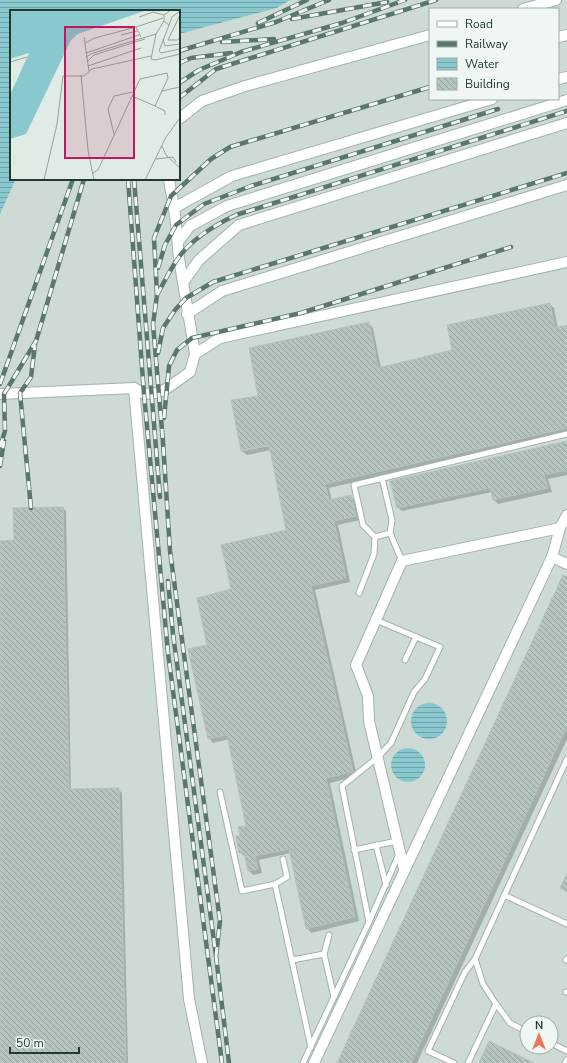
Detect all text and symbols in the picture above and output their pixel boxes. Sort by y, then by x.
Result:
legend [429,8,559,100]
inset map [10,10,180,180]
text: Road [465,16,493,32]
text: Railway [465,36,509,52]
text: Water [465,56,499,72]
text: Building [465,76,510,92]
north arrow [519,1015,559,1055]
text: N [535,1018,543,1033]
scale bar [10,1029,79,1055]
text: 50 m [16,1035,44,1051]

